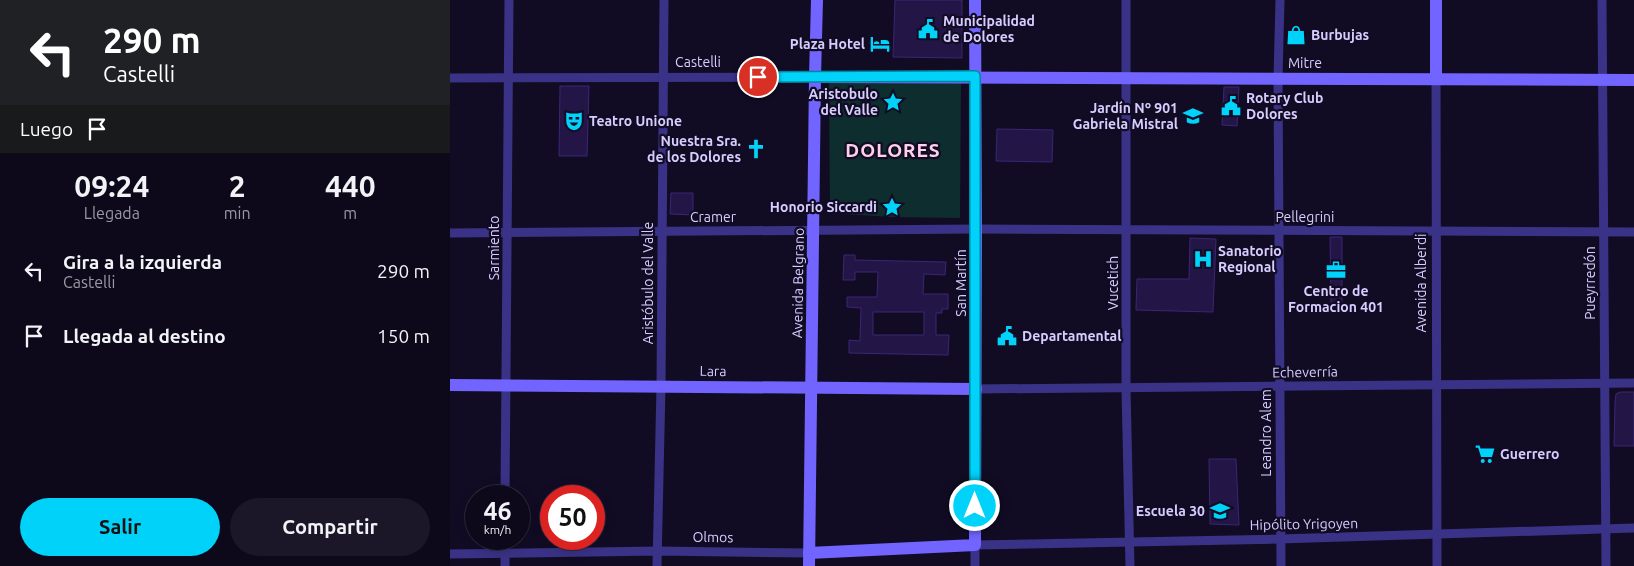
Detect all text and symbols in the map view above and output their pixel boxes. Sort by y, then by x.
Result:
place label: Municipalidad de Dolores [943,13,1035,45]
public building icon: Municipalidad de Dolores [917,18,939,40]
icon: left [20,20,85,85]
text: 290 m [103,20,201,60]
shop icon: Burbujas [1285,24,1307,46]
place label: Burbujas [1311,27,1370,43]
hotel icon: Plaza Hotel [869,33,891,55]
place label: Plaza Hotel [790,36,865,52]
street label: Castelli [675,54,721,70]
street label: Mitre [1288,55,1322,71]
pin [737,56,779,98]
text: Castelli [103,61,175,86]
icon: arrive [744,63,772,91]
place label: Aristobulo del Valle [808,86,878,118]
place label: Rotary Club Dolores [1246,90,1323,122]
place icon: Aristobulo del Valle [882,91,904,113]
public building icon: Rotary Club Dolores [1220,95,1242,117]
place label: Jardín Nº 901 Gabriela Mistral [1073,100,1178,132]
school or university icon: Jardín Nº 901 Gabriela Mistral [1182,105,1204,127]
theatre icon: Teatro Unione [563,110,585,132]
place label: Teatro Unione [589,113,682,129]
icon: arrive [83,115,111,143]
text: Luego [20,118,73,140]
place label: Nuestra Sra. de los Dolores [647,133,741,165]
church icon: Nuestra Sra. de los Dolores [745,138,767,160]
district label: DOLORES [845,139,941,161]
text: 09:24 [74,169,149,203]
text: 2 [229,169,246,203]
text: 440 [325,169,376,203]
place icon: Honorio Siccardi [881,196,903,218]
place label: Honorio Siccardi [770,199,877,215]
text: Llegada [84,204,140,222]
text: min [224,204,251,222]
text: m [343,204,357,222]
street label: Cramer [690,209,737,225]
street label: Pellegrini [1275,209,1335,225]
street label: Sarmiento [486,216,502,280]
street label: Aristóbulo del Valle [640,222,656,344]
street label: Avenida Belgrano [789,228,807,338]
street label: Avenida Alberdi [1413,233,1429,333]
place label: Sanatorio Regional [1218,243,1282,275]
street label: Pueyrredón [1582,246,1598,320]
hospital icon: Sanatorio Regional [1192,248,1214,270]
street label: San Martín [953,249,969,317]
text: Gira a la izquierda [63,251,222,273]
street label: Vucetich [1105,256,1121,310]
icon: left [20,257,48,285]
office icon: Centro de Formacion 401 [1325,259,1347,281]
text: 290 m [377,260,430,282]
text: Castelli [63,273,115,291]
place label: Centro de Formacion 401 [1288,283,1384,315]
icon: arrive [20,322,48,350]
text: Llegada al destino [63,325,226,347]
text: 150 m [377,325,430,347]
public building icon: Departamental [996,325,1018,347]
place label: Departamental [1022,328,1121,344]
street label: Lara [699,363,727,379]
street label: Echeverría [1272,363,1338,381]
street label: Leandro Alem [1258,389,1274,477]
supermarket icon: Guerrero [1474,443,1496,465]
place label: Guerrero [1500,446,1559,462]
position arrow [948,479,1000,531]
speed limit sign: 50 [540,485,605,550]
text: 46 [483,497,512,525]
button: Salir [20,498,220,556]
button: Compartir [230,498,430,556]
school or university icon: Escuela 30 [1209,500,1231,522]
place label: Escuela 30 [1136,503,1205,519]
street label: Hipólito Yrigoyen [1250,515,1358,533]
text: km/h [484,523,511,536]
street label: Olmos [692,529,734,545]

